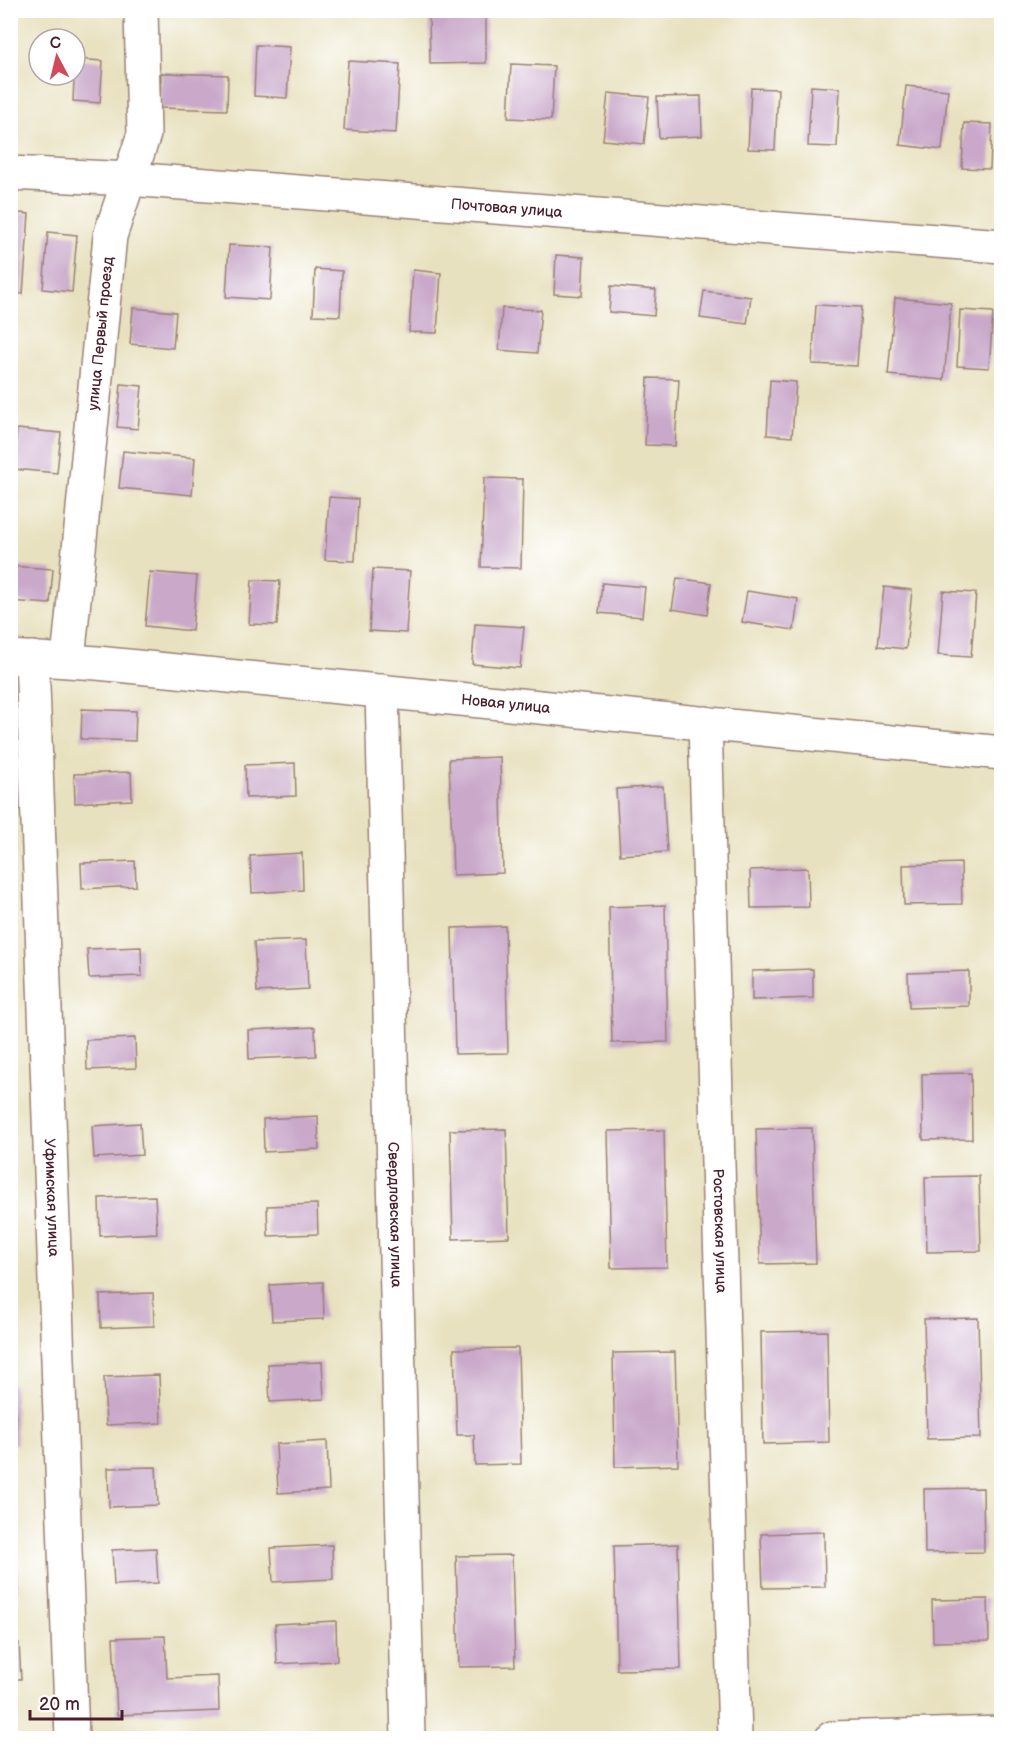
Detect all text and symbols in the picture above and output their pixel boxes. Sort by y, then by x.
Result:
north arrow [27,27,87,87]
text: С [49,33,62,54]
street label: Почтовая улица [450,195,563,222]
street label: улица Первый проезд [84,256,118,412]
street label: Новая улица [460,690,551,718]
street label: Уфимская улица [40,1138,63,1257]
street label: Свердловская улица [383,1142,406,1288]
street label: Ростовская улица [708,1168,731,1294]
scale bar [30,1683,122,1721]
text: 20 m [39,1694,80,1715]

